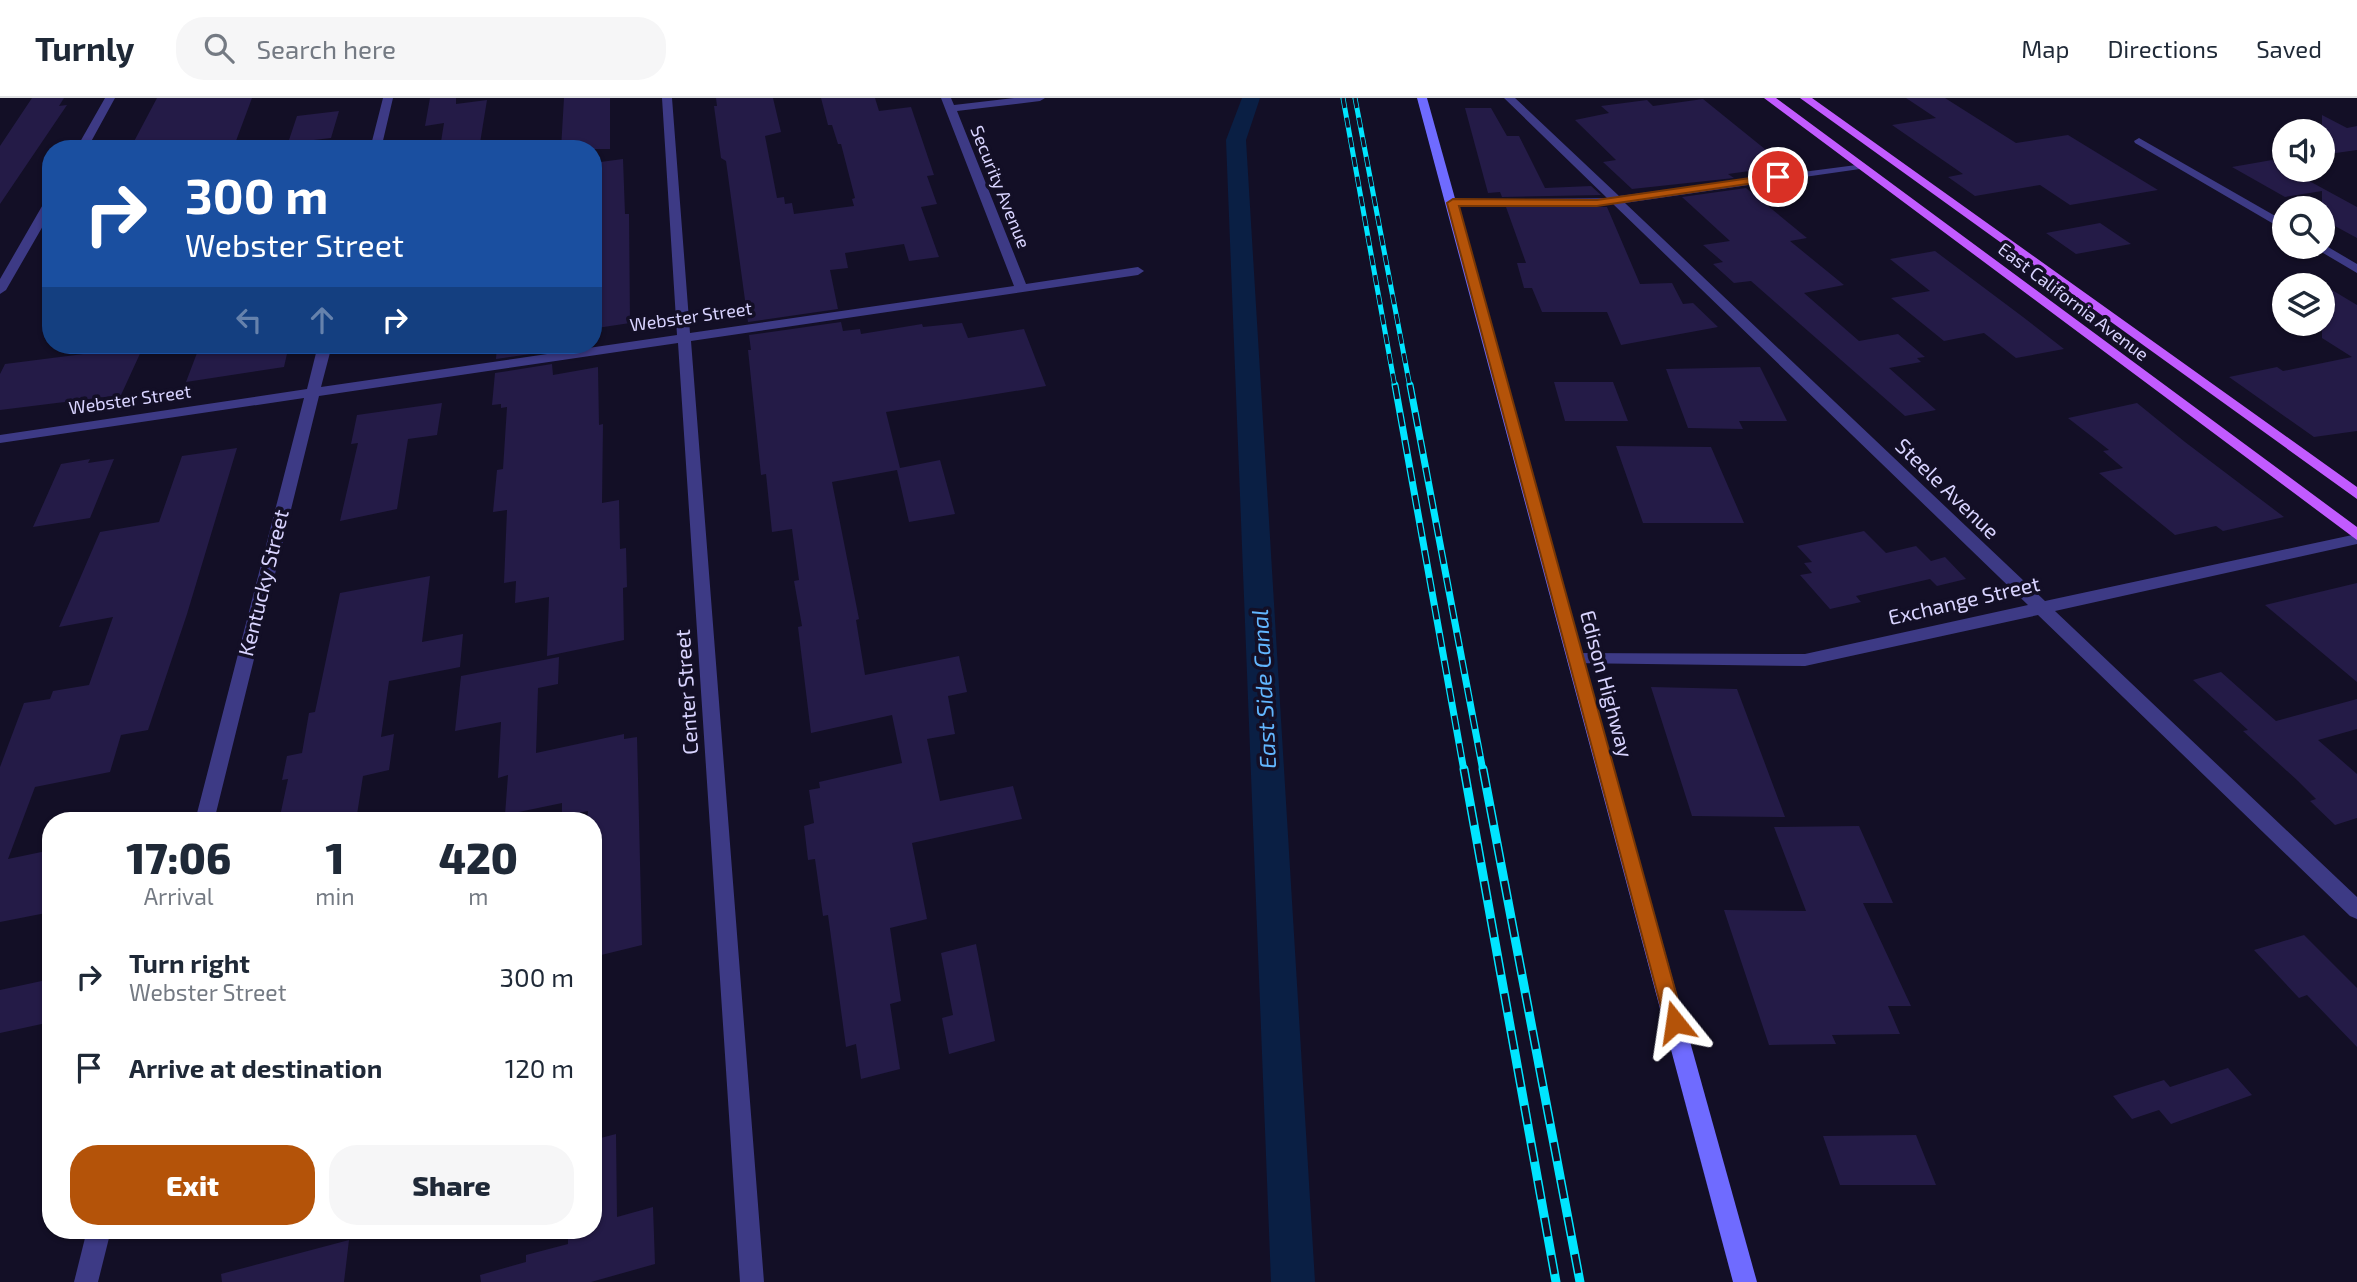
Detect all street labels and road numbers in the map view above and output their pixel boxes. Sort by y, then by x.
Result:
street label: Security Avenue [966,122,1036,251]
street label: East California Avenue [1994,237,2153,365]
street label: Webster Street [628,297,754,335]
street label: Webster Street [67,380,193,418]
street label: Steele Avenue [1891,432,2005,544]
street label: Kentucky Street [232,507,293,659]
street label: Exchange Street [1885,570,2042,629]
street label: Edison Highway [1576,607,1639,760]
street label: Center Street [669,629,702,756]

